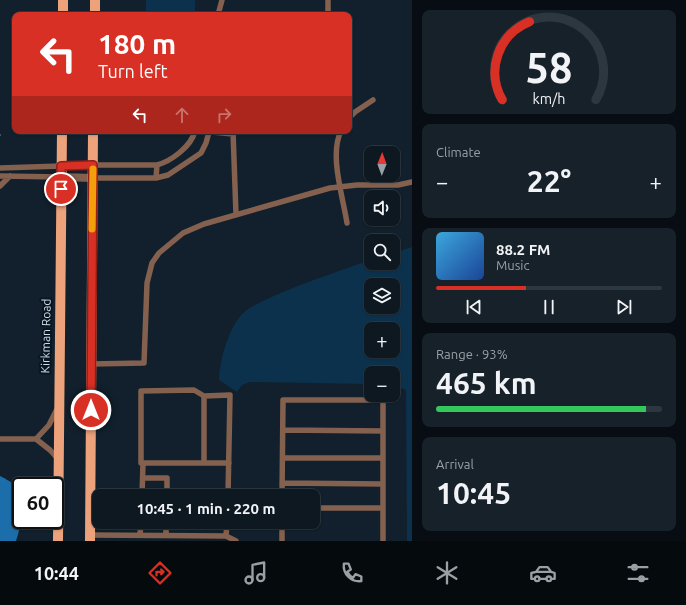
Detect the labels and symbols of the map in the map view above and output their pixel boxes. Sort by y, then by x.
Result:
north arrow [364,146,400,182]
pin [44,172,78,206]
street label: Kirkman Road [38,298,53,374]
position arrow [70,389,112,431]
speed limit sign: 60 [12,477,64,529]

